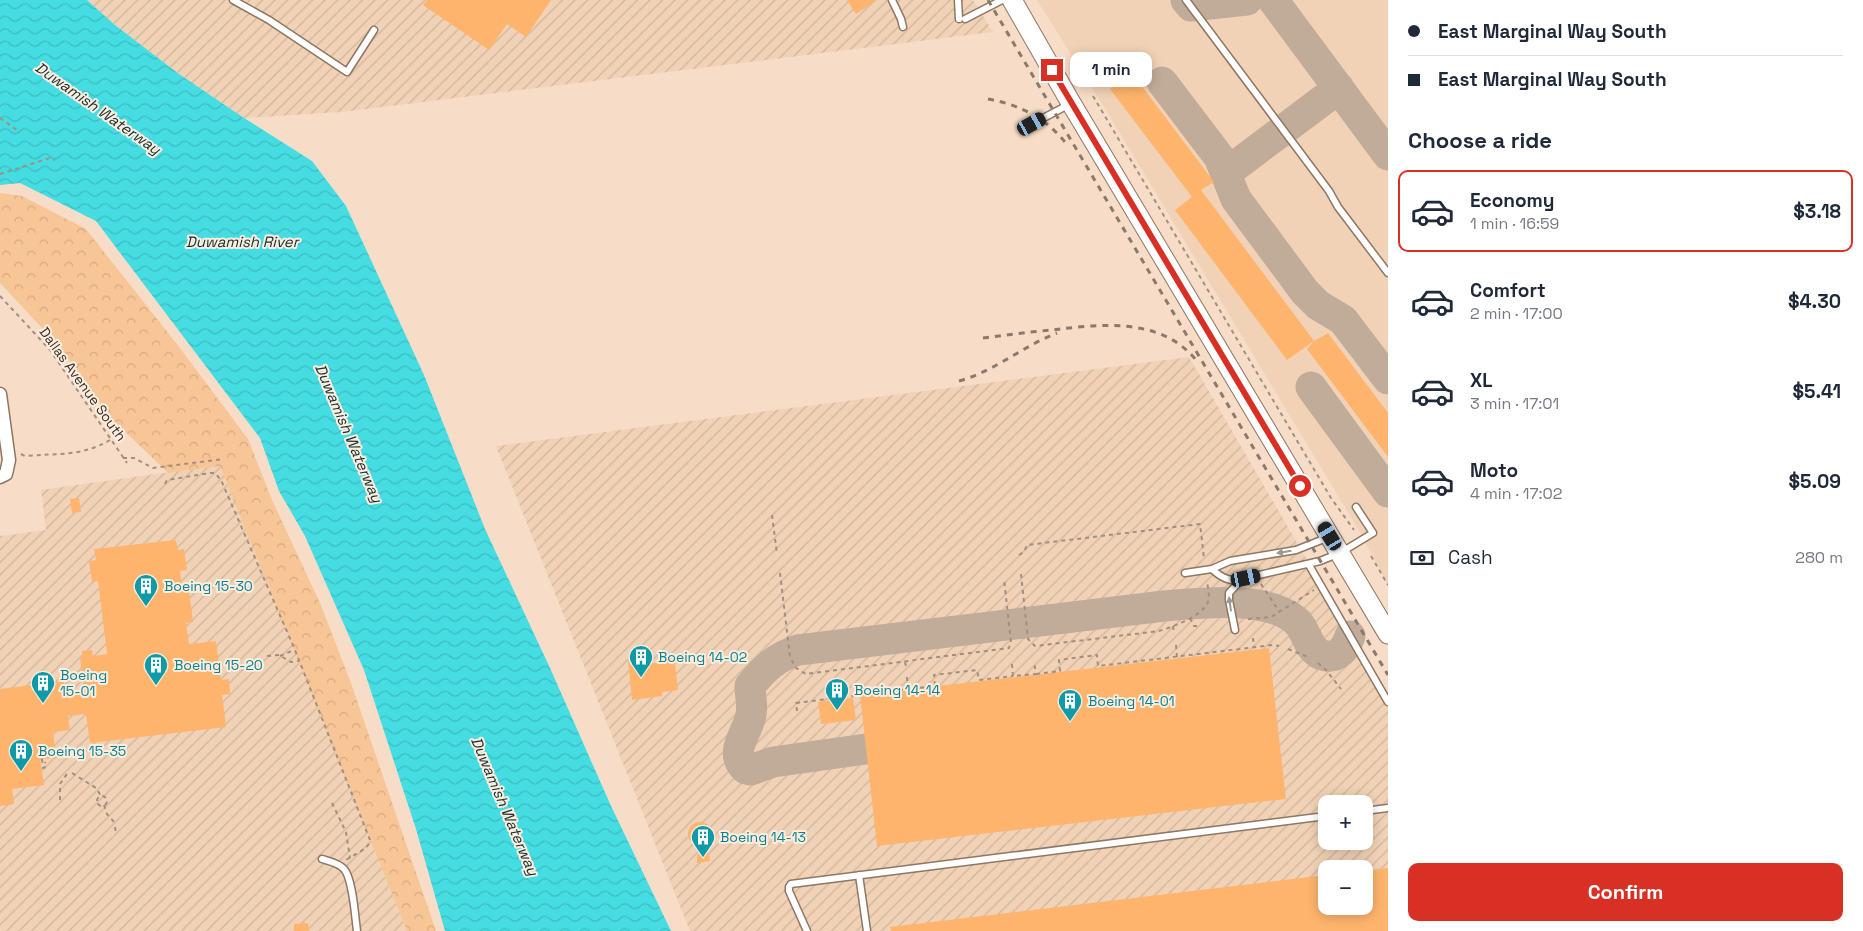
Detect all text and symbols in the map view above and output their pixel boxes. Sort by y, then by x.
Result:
text: East Marginal Way South [1438,19,1667,44]
callout: 1 min [1070,52,1152,88]
water label: Duwamish Waterway [32,58,165,159]
route end [1041,59,1063,81]
text: 1 min [1091,59,1131,80]
text: East Marginal Way South [1438,67,1667,92]
car [1015,110,1048,138]
text: Choose a ride [1408,126,1552,154]
text: Economy [1470,188,1554,213]
icon: car [1410,189,1455,234]
text: $3.18 [1793,199,1841,224]
text: 1 min · 16:59 [1470,213,1559,234]
water label: Duwamish River [186,232,300,251]
text: Comfort [1470,278,1546,303]
icon: car [1410,279,1455,324]
text: $4.30 [1788,289,1841,314]
text: 2 min · 17:00 [1470,303,1563,324]
street label: Dallas Avenue South [36,323,130,445]
water label: Duwamish Waterway [311,361,387,506]
text: XL [1470,368,1493,393]
icon: car [1410,369,1455,414]
text: $5.41 [1792,379,1841,404]
text: 3 min · 17:01 [1470,393,1559,414]
text: Moto [1470,458,1518,483]
icon: car [1410,459,1455,504]
text: $5.09 [1789,469,1841,494]
route start [1289,475,1311,497]
text: 4 min · 17:02 [1470,483,1562,504]
car [1315,519,1344,553]
icon: cash [1408,544,1436,572]
text: Cash [1448,545,1493,570]
text: 280 m [1795,547,1843,568]
one-way arrow [1276,548,1292,556]
car [1229,568,1262,588]
building icon: Boeing 15-30 [133,573,159,607]
place label: Boeing 15-30 [164,577,253,595]
one-way arrow [1226,595,1234,611]
building icon: Boeing 14-02 [628,644,654,678]
place label: Boeing 14-02 [658,648,747,666]
building icon: Boeing 15-20 [143,652,169,686]
place label: Boeing 15-20 [174,656,263,674]
place label: Boeing 15-01 [60,666,107,700]
building icon: Boeing 15-01 [30,670,56,704]
building icon: Boeing 14-14 [824,677,850,711]
place label: Boeing 14-14 [854,681,941,699]
building icon: Boeing 14-01 [1057,688,1083,722]
place label: Boeing 14-01 [1088,692,1175,710]
water label: Duwamish Waterway [467,734,543,879]
building icon: Boeing 15-35 [8,738,34,772]
place label: Boeing 15-35 [38,742,126,760]
map controls [1318,795,1373,915]
button: + [1318,795,1373,850]
building icon: Boeing 14-13 [690,824,716,858]
place label: Boeing 14-13 [720,828,806,846]
button: − [1318,860,1373,915]
button: Confirm [1408,863,1843,921]

